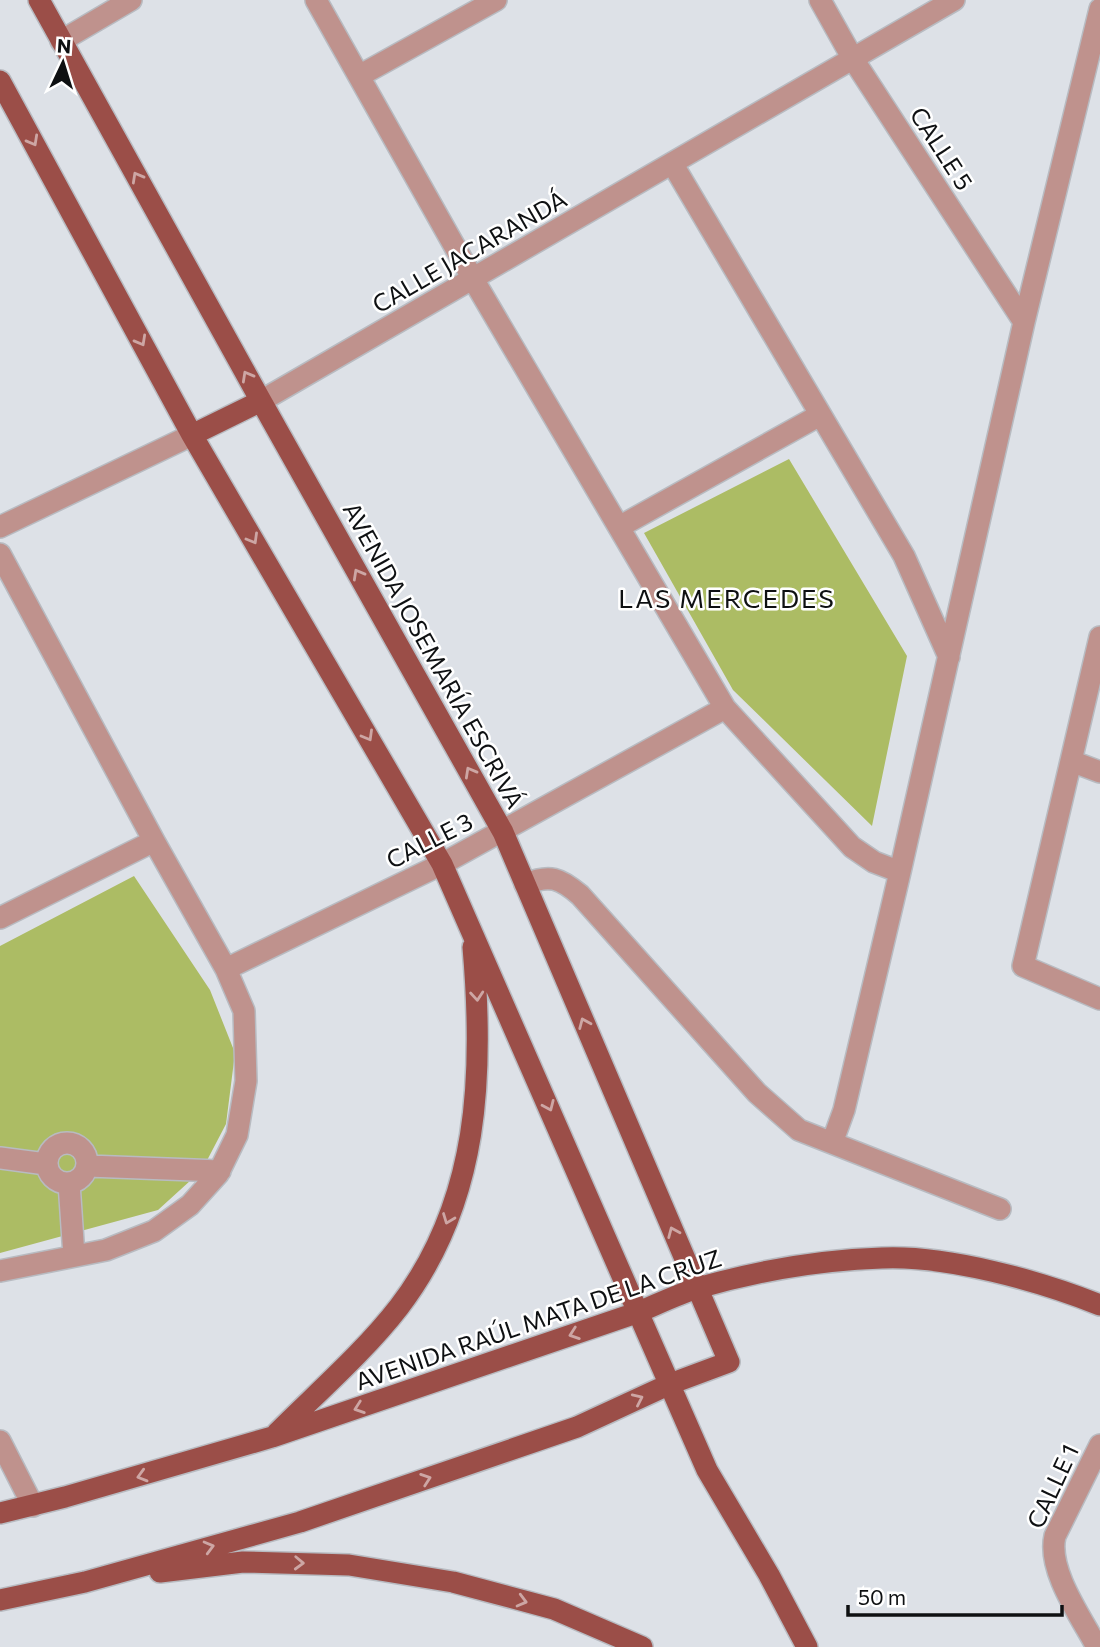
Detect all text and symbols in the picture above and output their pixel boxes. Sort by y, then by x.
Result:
north arrow [28,28,98,98]
text: N [56,34,72,58]
street label: CALLE 5 [904,101,980,195]
one-way arrow [24,134,38,146]
one-way arrow [131,171,145,184]
street label: CALLE JACARANDÁ [367,184,571,318]
one-way arrow [133,334,146,346]
one-way arrow [242,370,255,383]
street label: AVENIDA JOSEMARÍA ESCRIVÁ [338,497,530,813]
one-way arrow [245,532,258,544]
one-way arrow [353,569,366,581]
district label: LAS MERCEDES [618,582,836,613]
one-way arrow [359,728,372,741]
one-way arrow [465,767,478,780]
street label: CALLE 3 [381,806,477,874]
one-way arrow [469,990,484,1001]
one-way arrow [578,1018,592,1030]
one-way arrow [541,1099,555,1111]
one-way arrow [442,1213,456,1225]
one-way arrow [667,1227,681,1239]
street label: AVENIDA RAÚL MATA DE LA CRUZ [351,1243,725,1395]
one-way arrow [568,1326,581,1340]
one-way arrow [631,1393,643,1407]
one-way arrow [353,1400,365,1414]
street label: CALLE 1 [1020,1439,1084,1533]
one-way arrow [136,1467,148,1482]
one-way arrow [419,1473,431,1487]
one-way arrow [202,1541,214,1556]
one-way arrow [293,1556,304,1571]
scale bar [848,1574,1062,1618]
text: 50 m [858,1584,906,1609]
one-way arrow [516,1593,528,1607]

